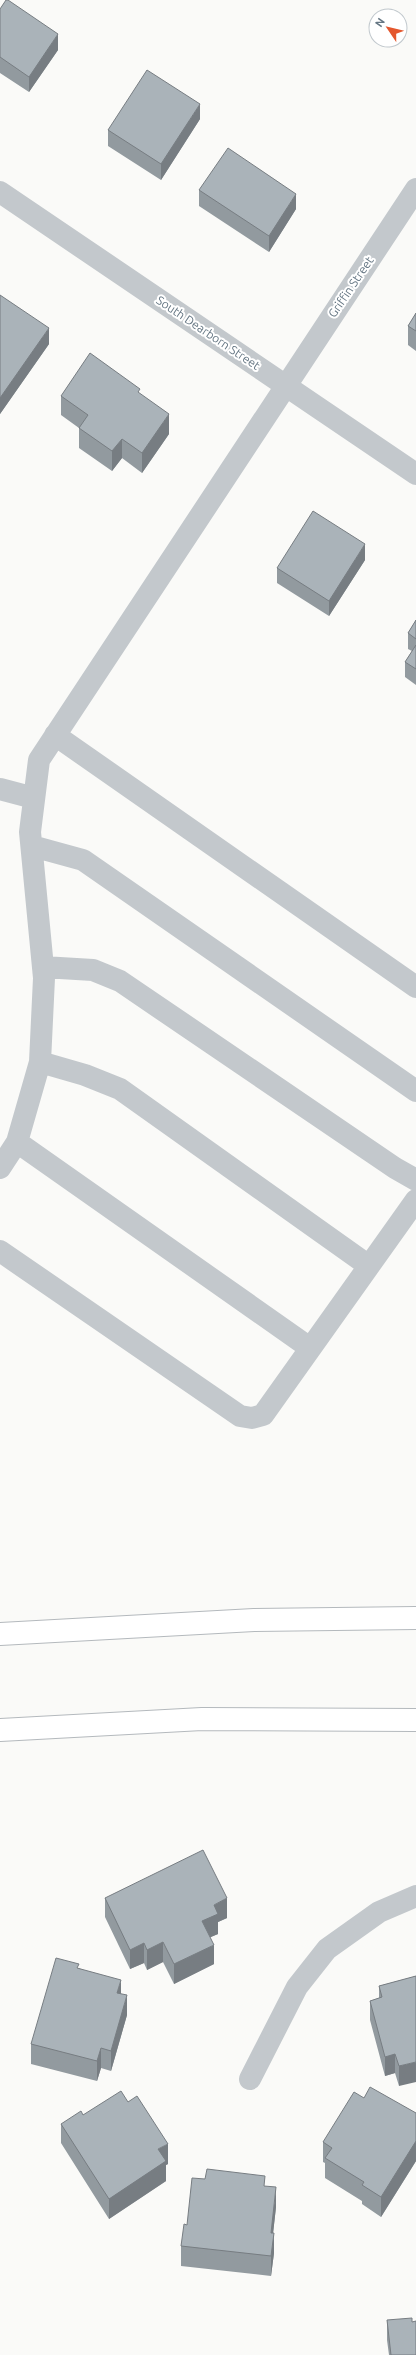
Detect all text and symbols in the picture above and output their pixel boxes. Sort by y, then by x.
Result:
north arrow [368,8,408,48]
text: N [373,15,387,29]
street label: Griffin Street [325,254,376,320]
street label: South Dearborn Street [154,293,263,372]

